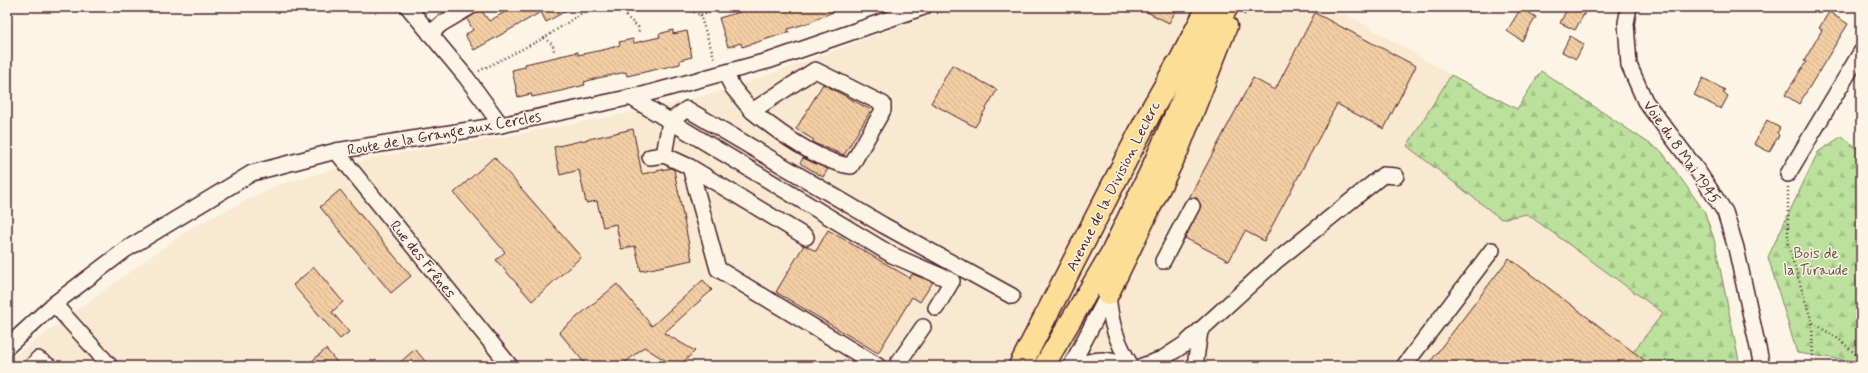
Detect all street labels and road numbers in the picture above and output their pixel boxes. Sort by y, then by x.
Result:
street label: Voie du 8 Mai 1945 [1638,97,1724,208]
street label: Avenue de la Division Leclerc [1062,98,1166,275]
street label: Route de la Grange aux Cercles [346,107,543,162]
street label: Rue des Frênes [385,217,460,303]

